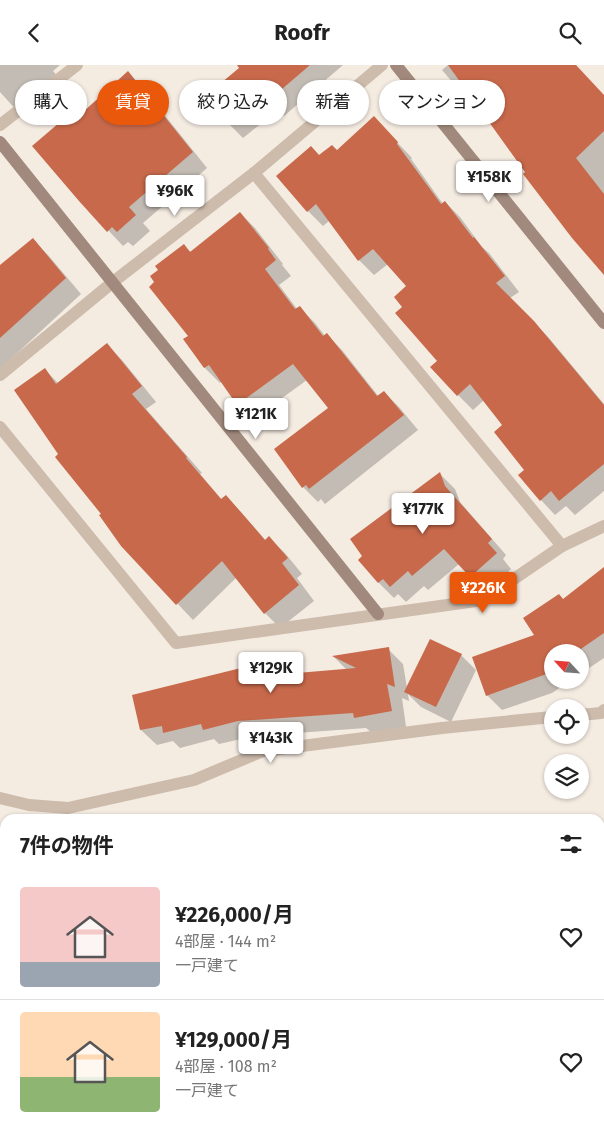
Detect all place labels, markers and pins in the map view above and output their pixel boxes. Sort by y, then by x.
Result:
pin: ¥158K [454,161,524,203]
pin: ¥96K [145,175,205,217]
pin: ¥121K [221,397,291,440]
pin: ¥177K [388,493,458,535]
pin: ¥226K [448,571,518,614]
pin: ¥129K [236,651,306,694]
pin: ¥143K [236,721,306,764]

